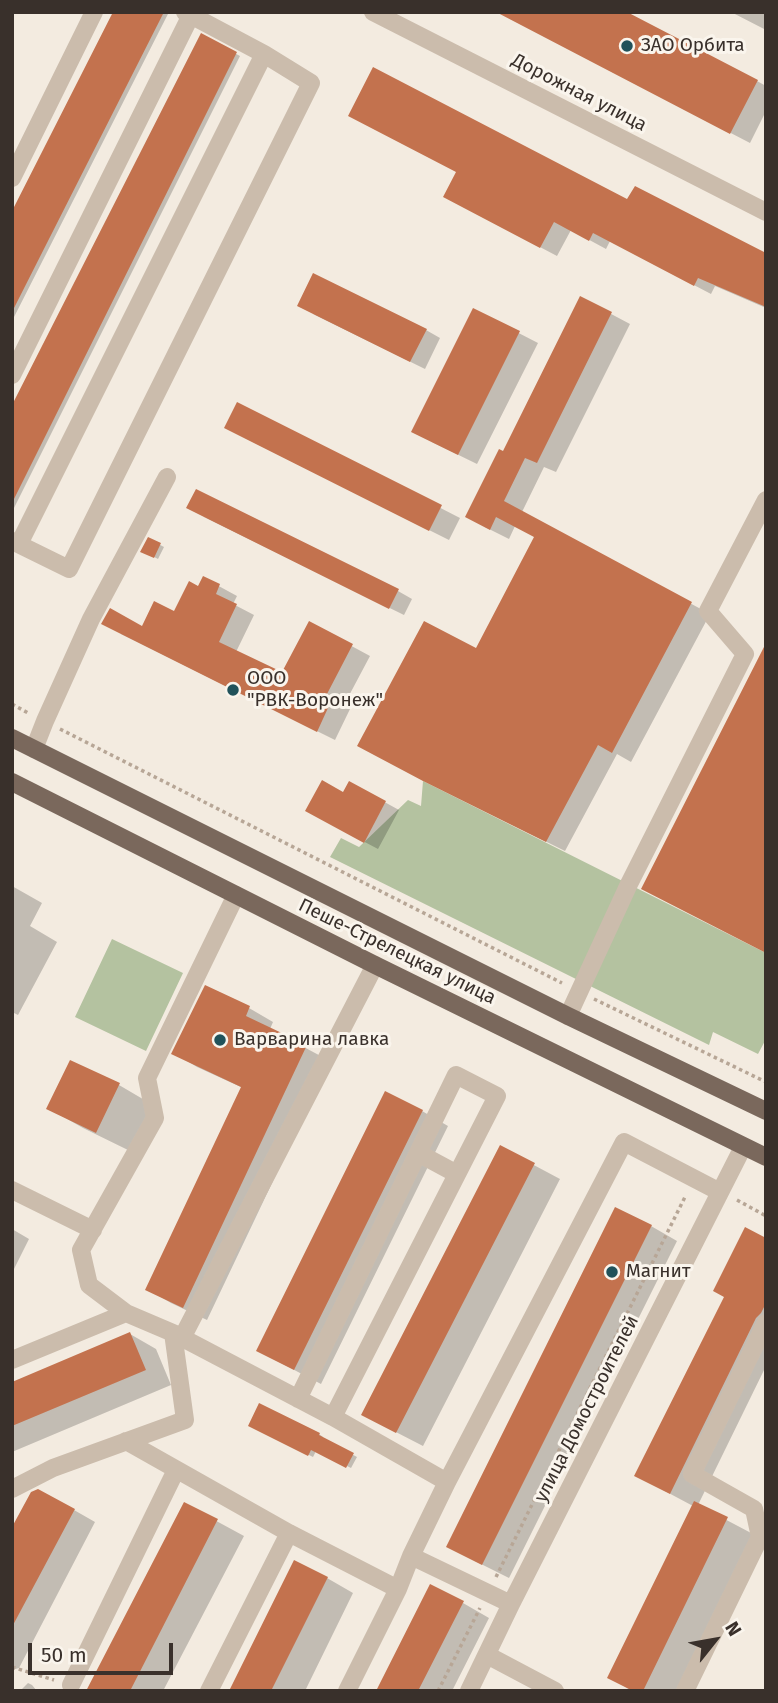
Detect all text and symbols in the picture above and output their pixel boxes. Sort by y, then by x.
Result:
place label: ЗАО Орбита [641,35,745,57]
marker: ЗАО Орбита [619,38,635,54]
street label: Дорожная улица [508,49,650,137]
place label: ООО "РВК-Воронеж" [247,668,383,712]
marker: ООО "РВК-Воронеж" [225,682,241,698]
street label: Пеше-Стрелецкая улица [295,894,499,1010]
place label: Варварина лавка [234,1029,389,1051]
marker: Варварина лавка [212,1032,228,1048]
place label: Магнит [626,1261,691,1283]
marker: Магнит [604,1264,620,1280]
street label: улица Домостроителей [530,1312,644,1506]
north arrow [680,1605,750,1675]
text: N [720,1618,747,1640]
scale bar [32,1630,177,1674]
text: 50 m [41,1642,87,1668]

